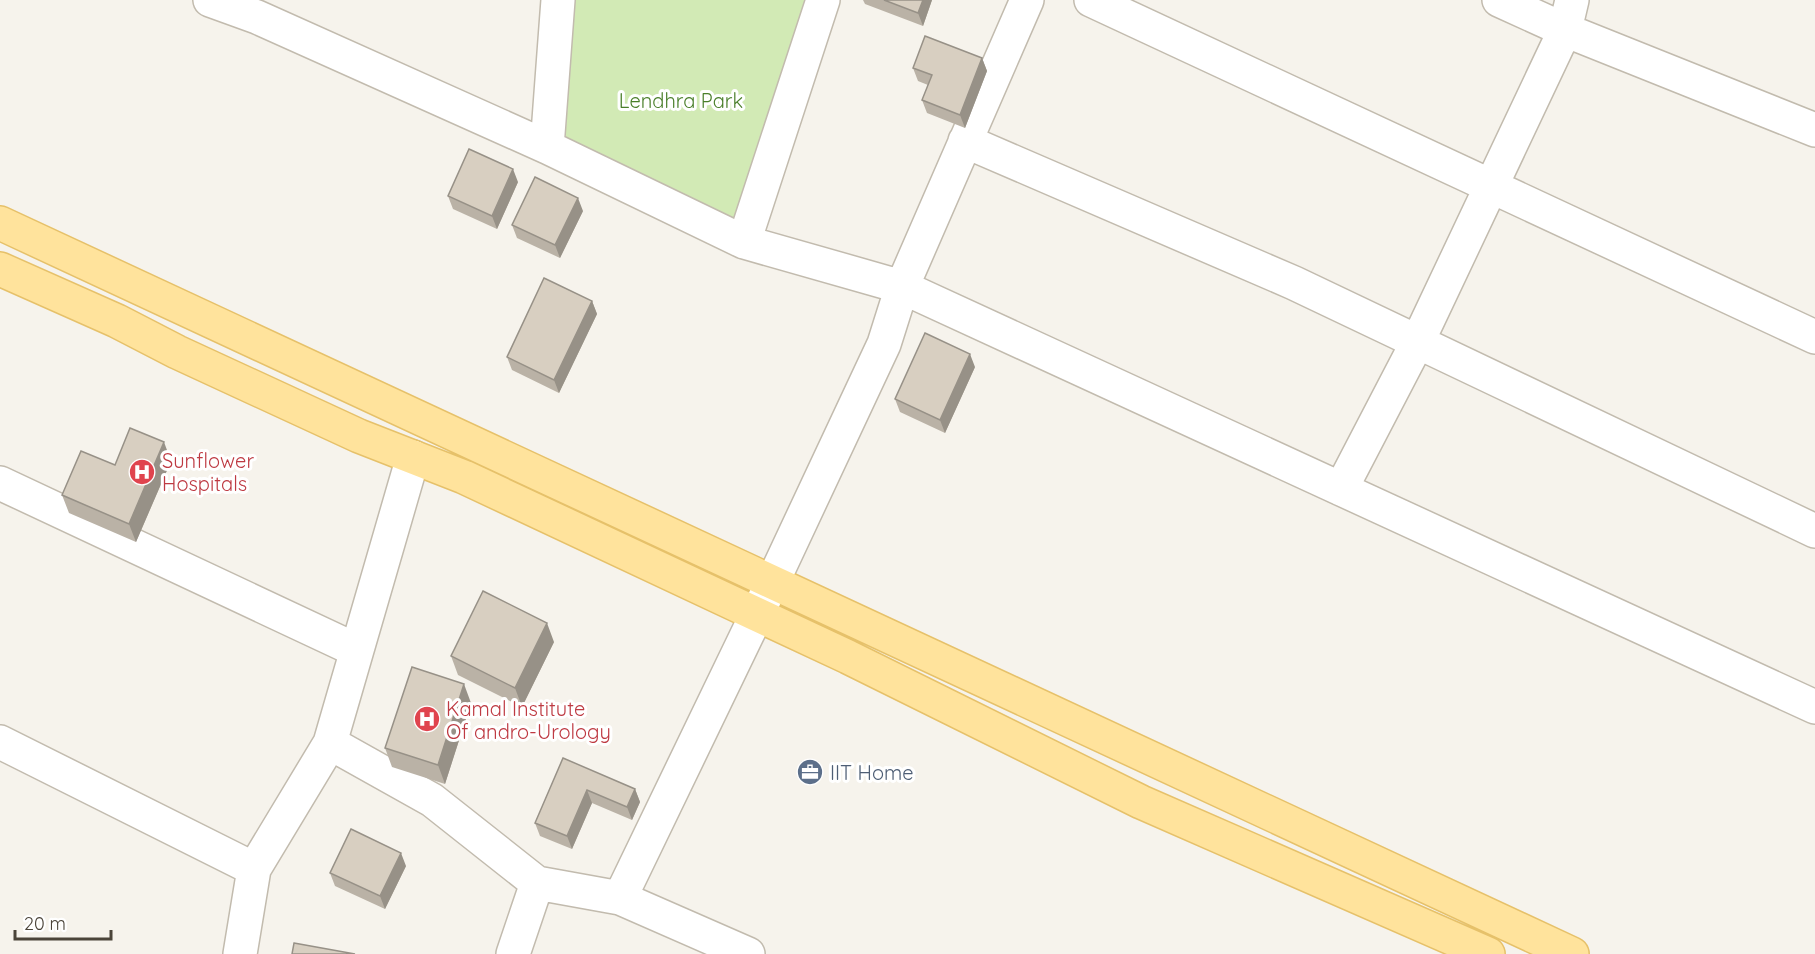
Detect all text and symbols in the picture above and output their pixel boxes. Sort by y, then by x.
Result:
park label: Lendhra Park [619,88,743,113]
place label: Sunflower Hospitals [162,448,254,496]
hospital icon: Sunflower Hospitals [127,457,157,487]
place label: Kamal Institute Of andro-Urology [446,696,611,744]
hospital icon: Kamal Institute Of andro-Urology [412,704,442,734]
office icon: IIT Home [795,757,825,787]
place label: IIT Home [830,760,914,785]
scale bar [15,903,111,941]
text: 20 m [24,912,66,935]

